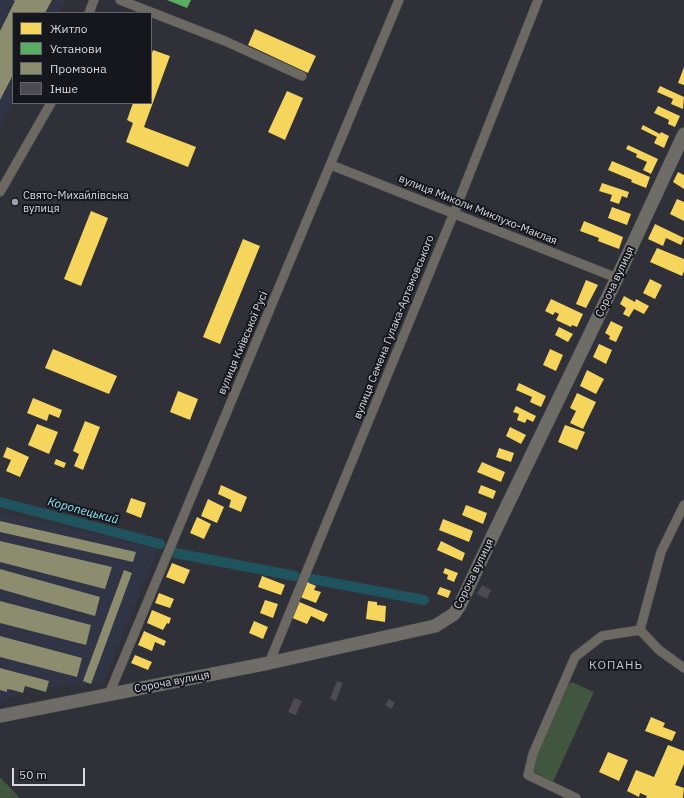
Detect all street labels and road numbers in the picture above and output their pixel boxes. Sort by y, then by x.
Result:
street label: вулиця Миколи Миклухо-Маклая [397,172,559,248]
street label: вулиця Семена Гулака-Артемовського [351,233,437,421]
street label: Сороча вулиця [593,245,637,319]
street label: вулиця Київської Русі [215,289,271,397]
street label: Сороча вулиця [451,537,497,611]
street label: Сороча вулиця [133,668,211,696]

